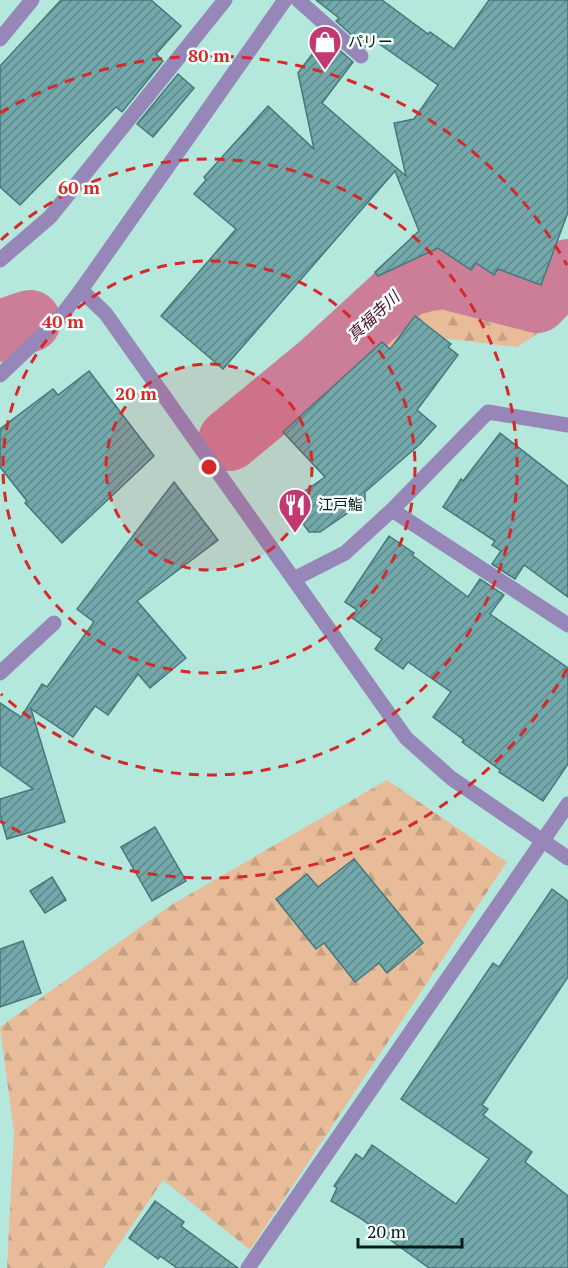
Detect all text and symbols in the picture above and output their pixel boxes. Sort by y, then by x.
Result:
shop icon: パリー [307,24,343,71]
place label: パリー [348,31,393,51]
text: 80 m [188,43,230,67]
text: 60 m [58,175,100,199]
water label: 真福寺川 [342,285,405,346]
text: 40 m [42,309,84,333]
text: 20 m [115,381,157,405]
centre of rings [199,457,219,477]
restaurant icon: 江戸鮨 [277,487,313,534]
place label: 江戸鮨 [318,494,363,514]
scale bar [358,1211,462,1249]
text: 20 m [367,1219,407,1243]

